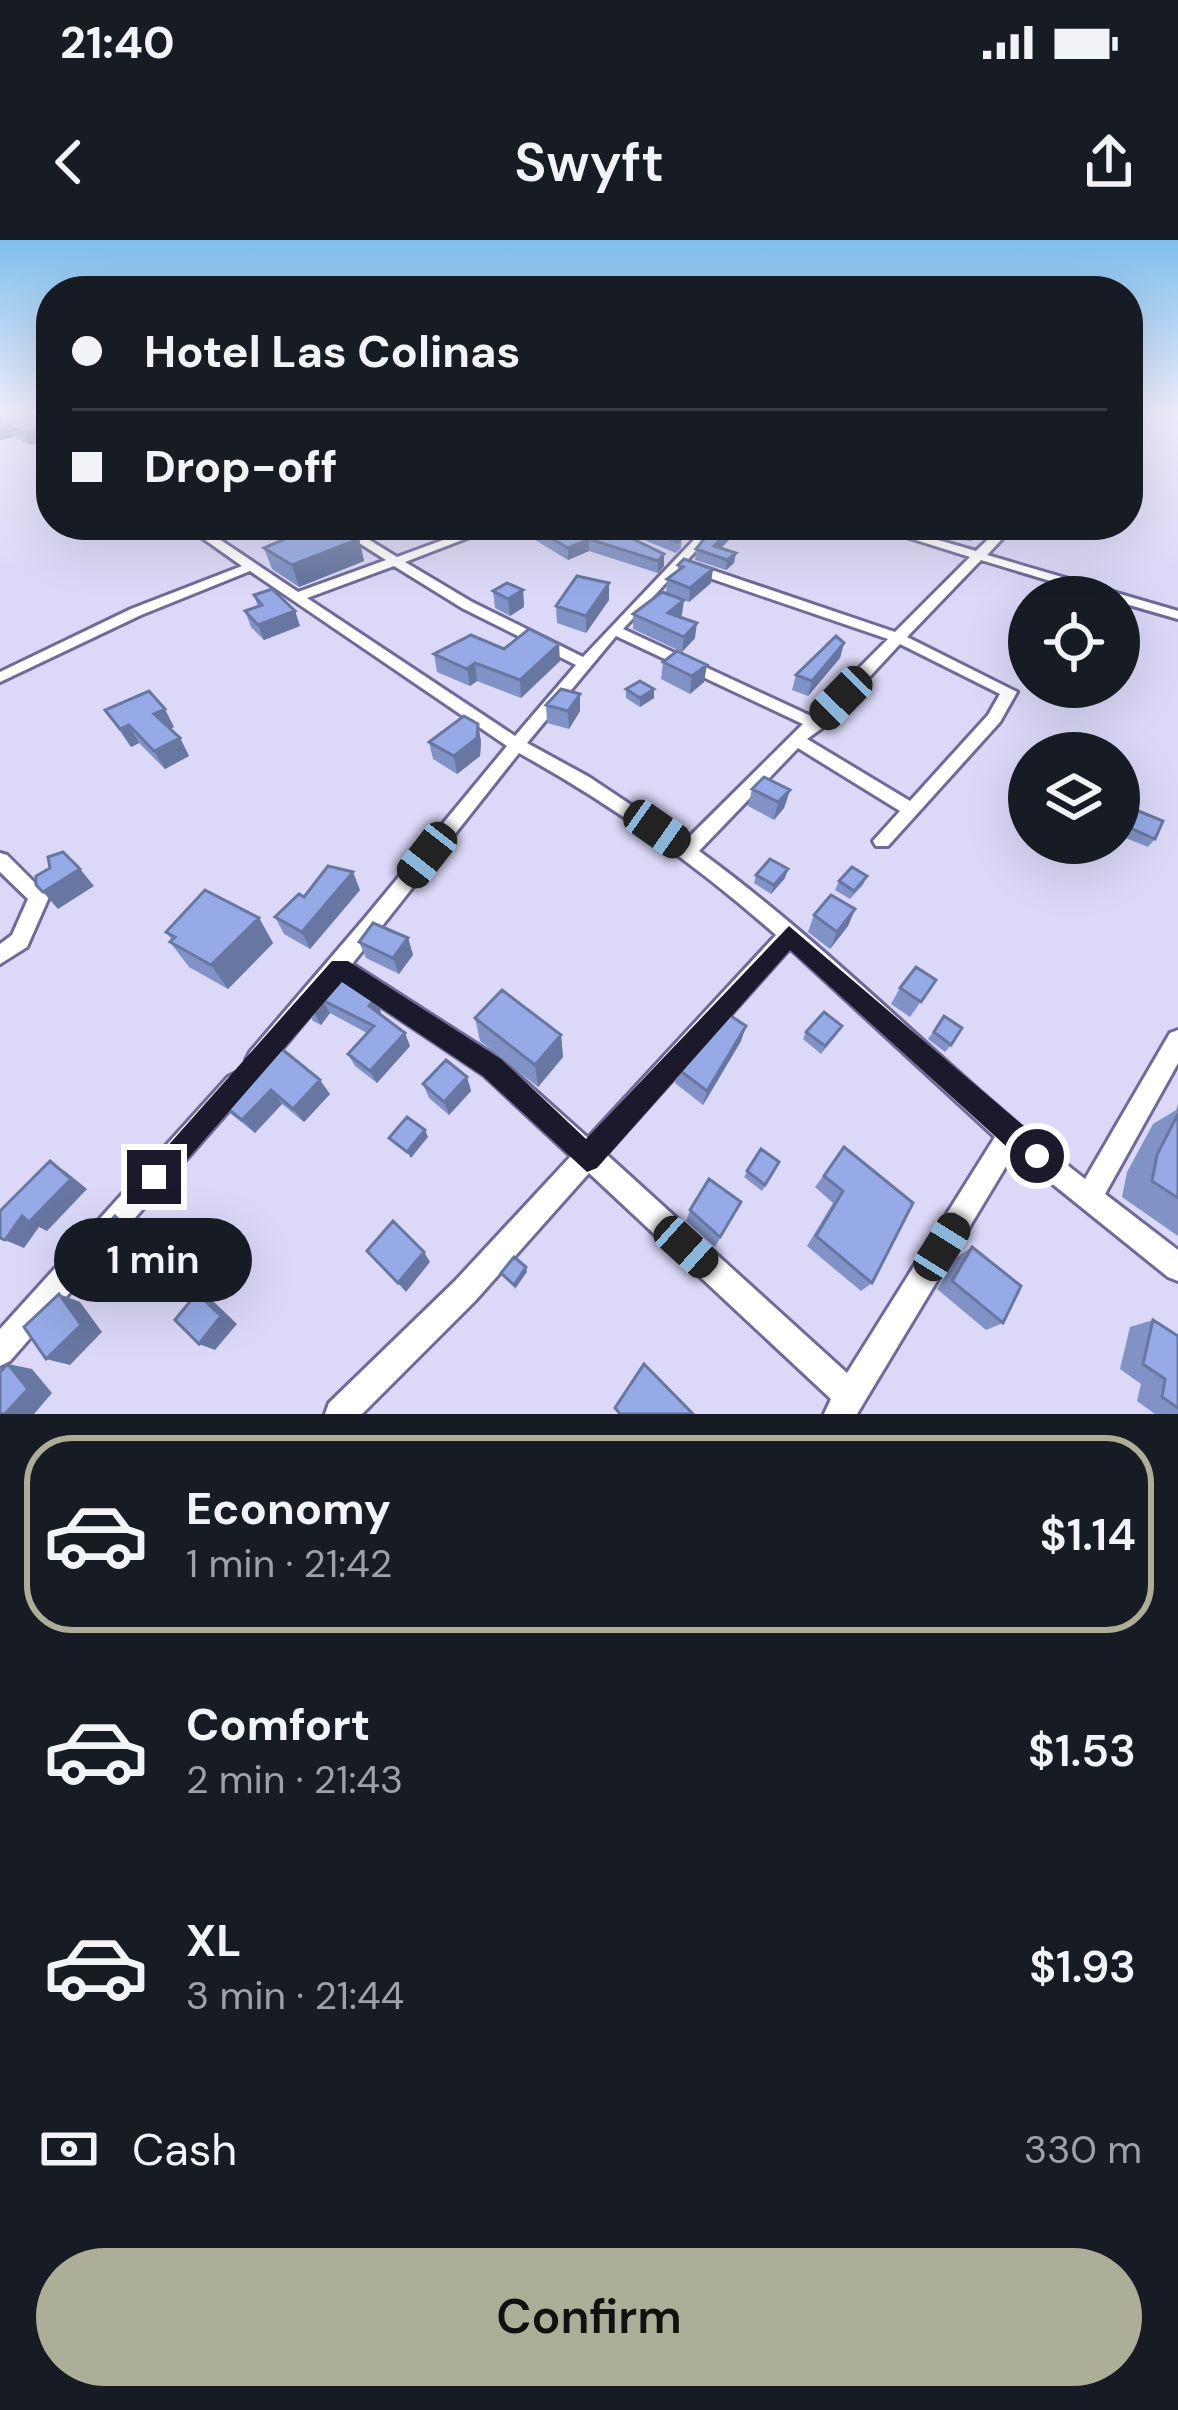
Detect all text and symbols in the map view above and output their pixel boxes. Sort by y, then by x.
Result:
text: 21:40 [60,13,175,72]
text: Swyft [514,127,664,198]
icon: back [36,129,102,195]
icon: share [1076,129,1142,195]
text: Hotel Las Colinas [144,322,520,381]
text: Drop-off [144,437,338,496]
map controls [1008,576,1140,864]
button: locate [1008,576,1140,708]
car [803,660,879,736]
button: layers [1008,732,1140,864]
car [617,794,697,864]
car [391,816,463,894]
route start [1010,1129,1064,1183]
route end [127,1150,181,1204]
car [908,1207,976,1287]
car [647,1210,725,1284]
callout: 1 min [55,1219,253,1303]
text: 1 min [106,1234,200,1285]
text: Economy [186,1479,391,1538]
icon: car [42,1480,150,1588]
text: $1.14 [1040,1505,1136,1564]
text: 1 min · 21:42 [186,1538,392,1589]
text: Comfort [186,1695,370,1754]
icon: car [42,1696,150,1804]
text: $1.53 [1028,1721,1136,1780]
text: 2 min · 21:43 [186,1754,403,1805]
text: XL [186,1911,241,1970]
icon: car [42,1912,150,2020]
text: $1.93 [1029,1937,1136,1996]
text: 3 min · 21:44 [186,1970,404,2021]
icon: cash [36,2116,102,2182]
text: Cash [132,2120,237,2179]
text: 330 m [1024,2124,1142,2175]
button: Confirm [36,2248,1142,2386]

